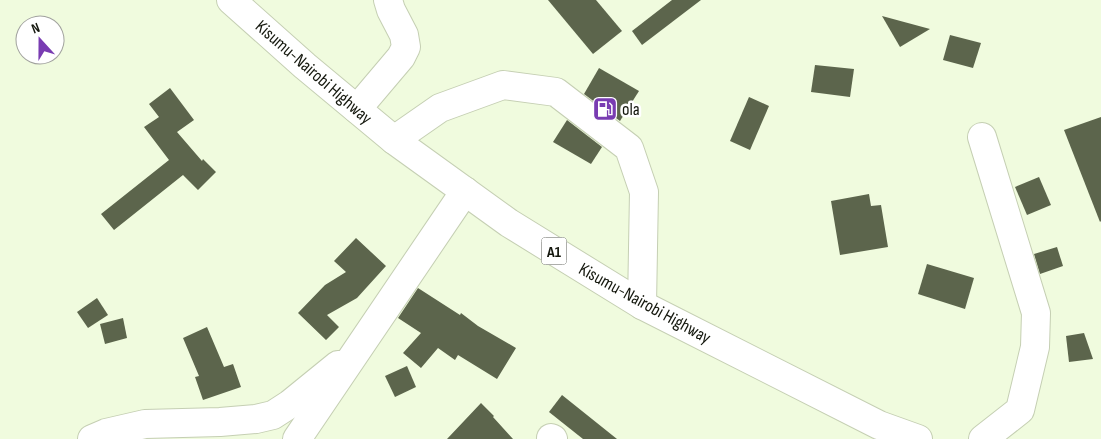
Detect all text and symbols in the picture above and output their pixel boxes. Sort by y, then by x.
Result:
north arrow [15,15,65,65]
street label: Kisumu-Nairobi Highway [251,16,376,129]
text: N [29,19,42,38]
fuel station icon: ola [592,96,618,122]
place label: ola [622,99,640,120]
road number: A1 [542,238,566,264]
street label: Kisumu-Nairobi Highway [575,258,714,348]

